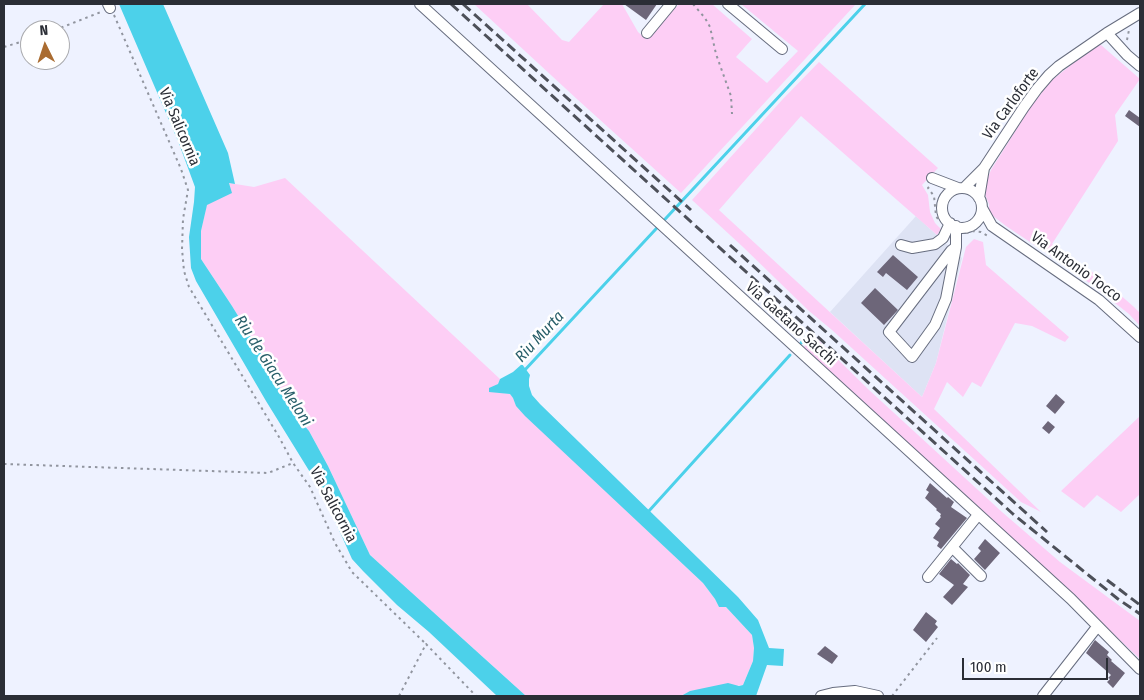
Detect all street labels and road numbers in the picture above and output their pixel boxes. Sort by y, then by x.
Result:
street label: Via Carloforte [979,65,1043,143]
street label: Via Salicornia [155,85,203,169]
street label: Via Antonio Tocco [1027,228,1125,306]
street label: Via Gaetano Sacchi [742,278,840,370]
street label: Via Salicornia [306,464,360,546]

